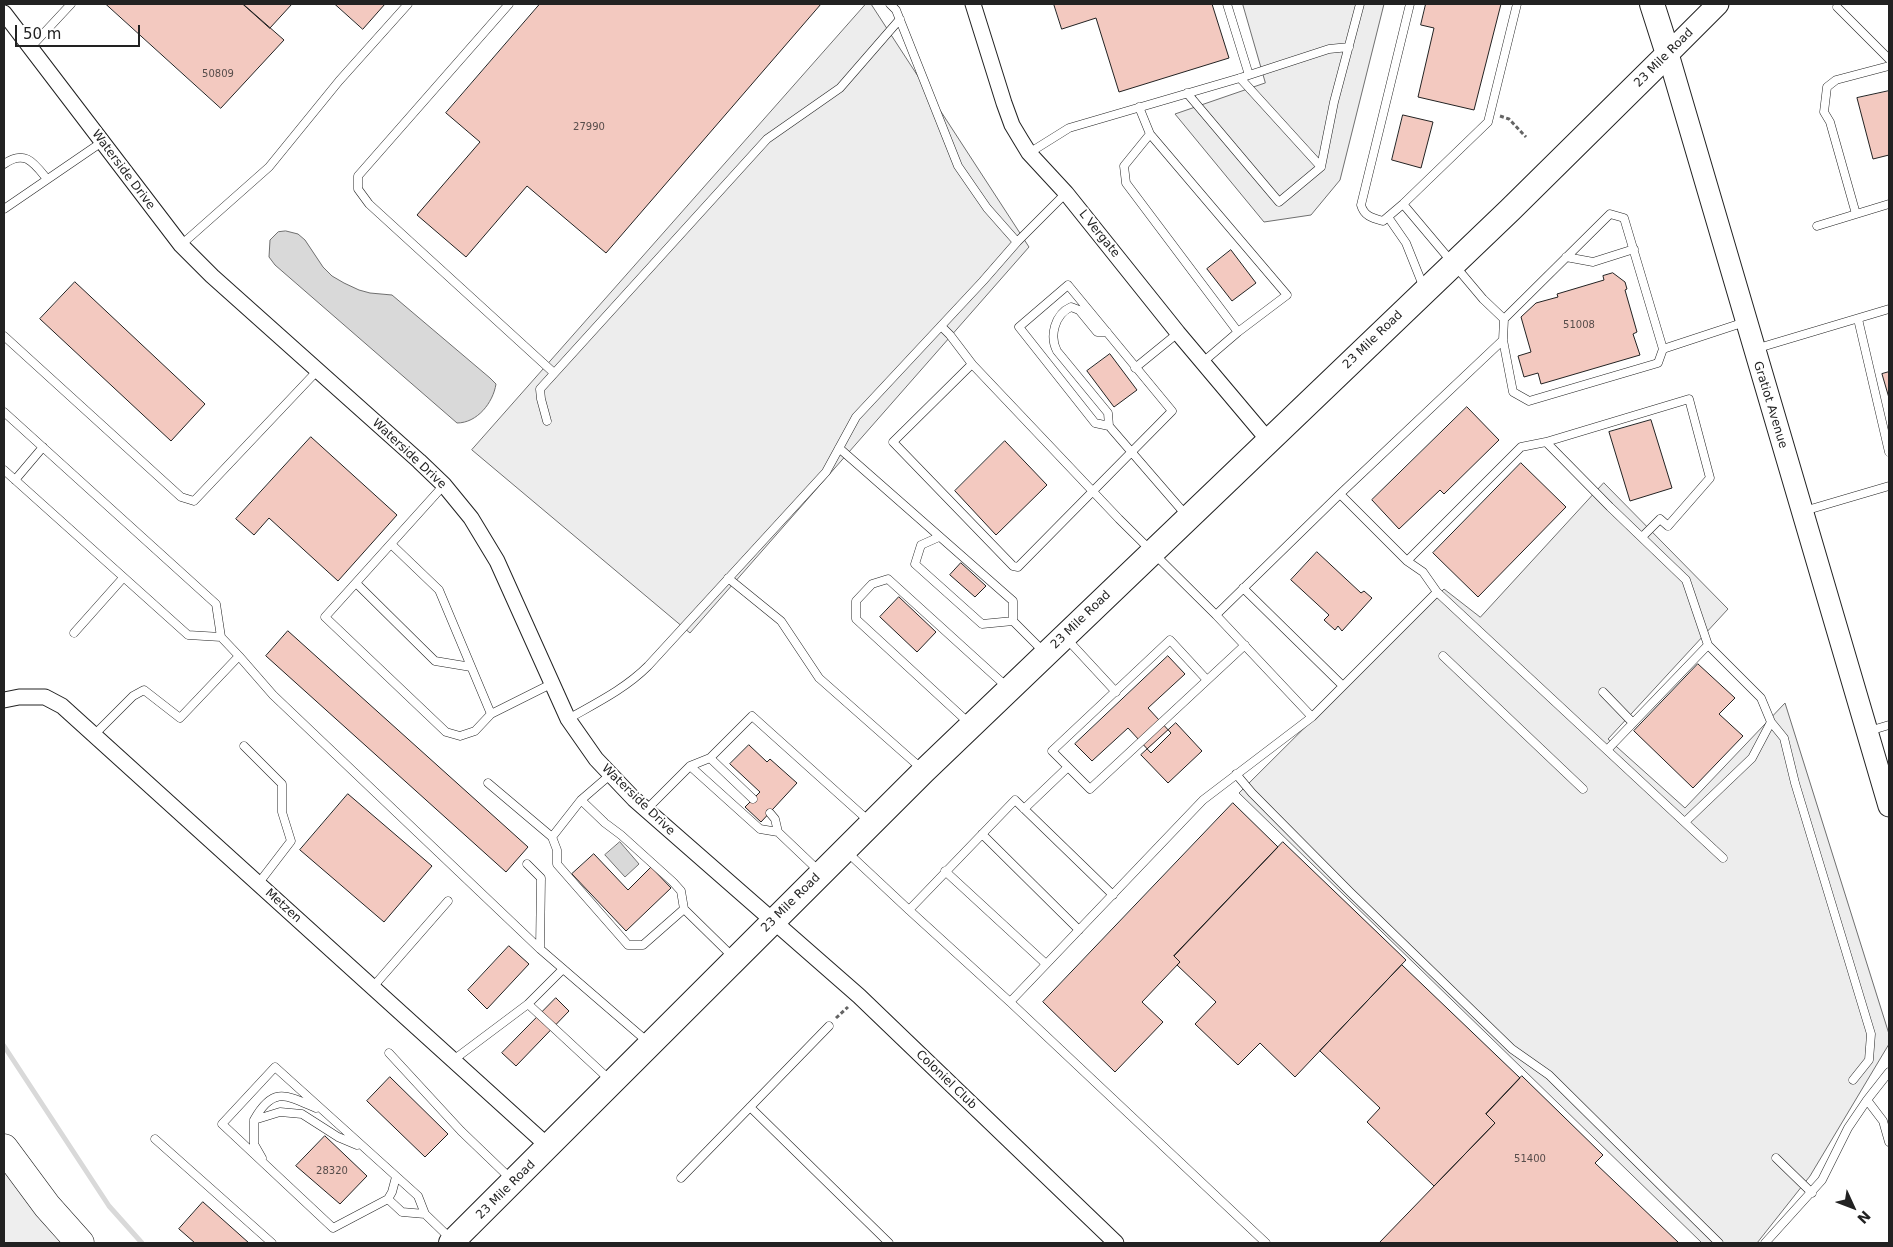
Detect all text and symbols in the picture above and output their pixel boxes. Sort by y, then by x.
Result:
scale bar [18,15,142,47]
text: 50 m [23,25,61,43]
street label: 23 Mile Road [1632,26,1696,90]
house number: 50809 [202,68,234,80]
house number: 27990 [573,121,605,133]
street label: Waterside Drive [88,127,158,213]
street label: L Vergate [1075,207,1123,261]
street label: 23 Mile Road [1340,308,1406,372]
house number: 51008 [1563,319,1595,331]
street label: Gratiot Avenue [1750,360,1790,450]
street label: Waterside Drive [369,416,449,492]
street label: 23 Mile Road [1048,588,1114,652]
street label: Waterside Drive [599,762,677,838]
street label: 23 Mile Road [759,871,823,935]
street label: Metzen [262,886,304,926]
street label: Coloniel Club [913,1047,979,1113]
house number: 51400 [1514,1153,1546,1165]
street label: 23 Mile Road [474,1158,538,1222]
house number: 28320 [316,1165,348,1177]
north arrow [1828,1182,1878,1232]
text: N [1854,1207,1874,1227]

